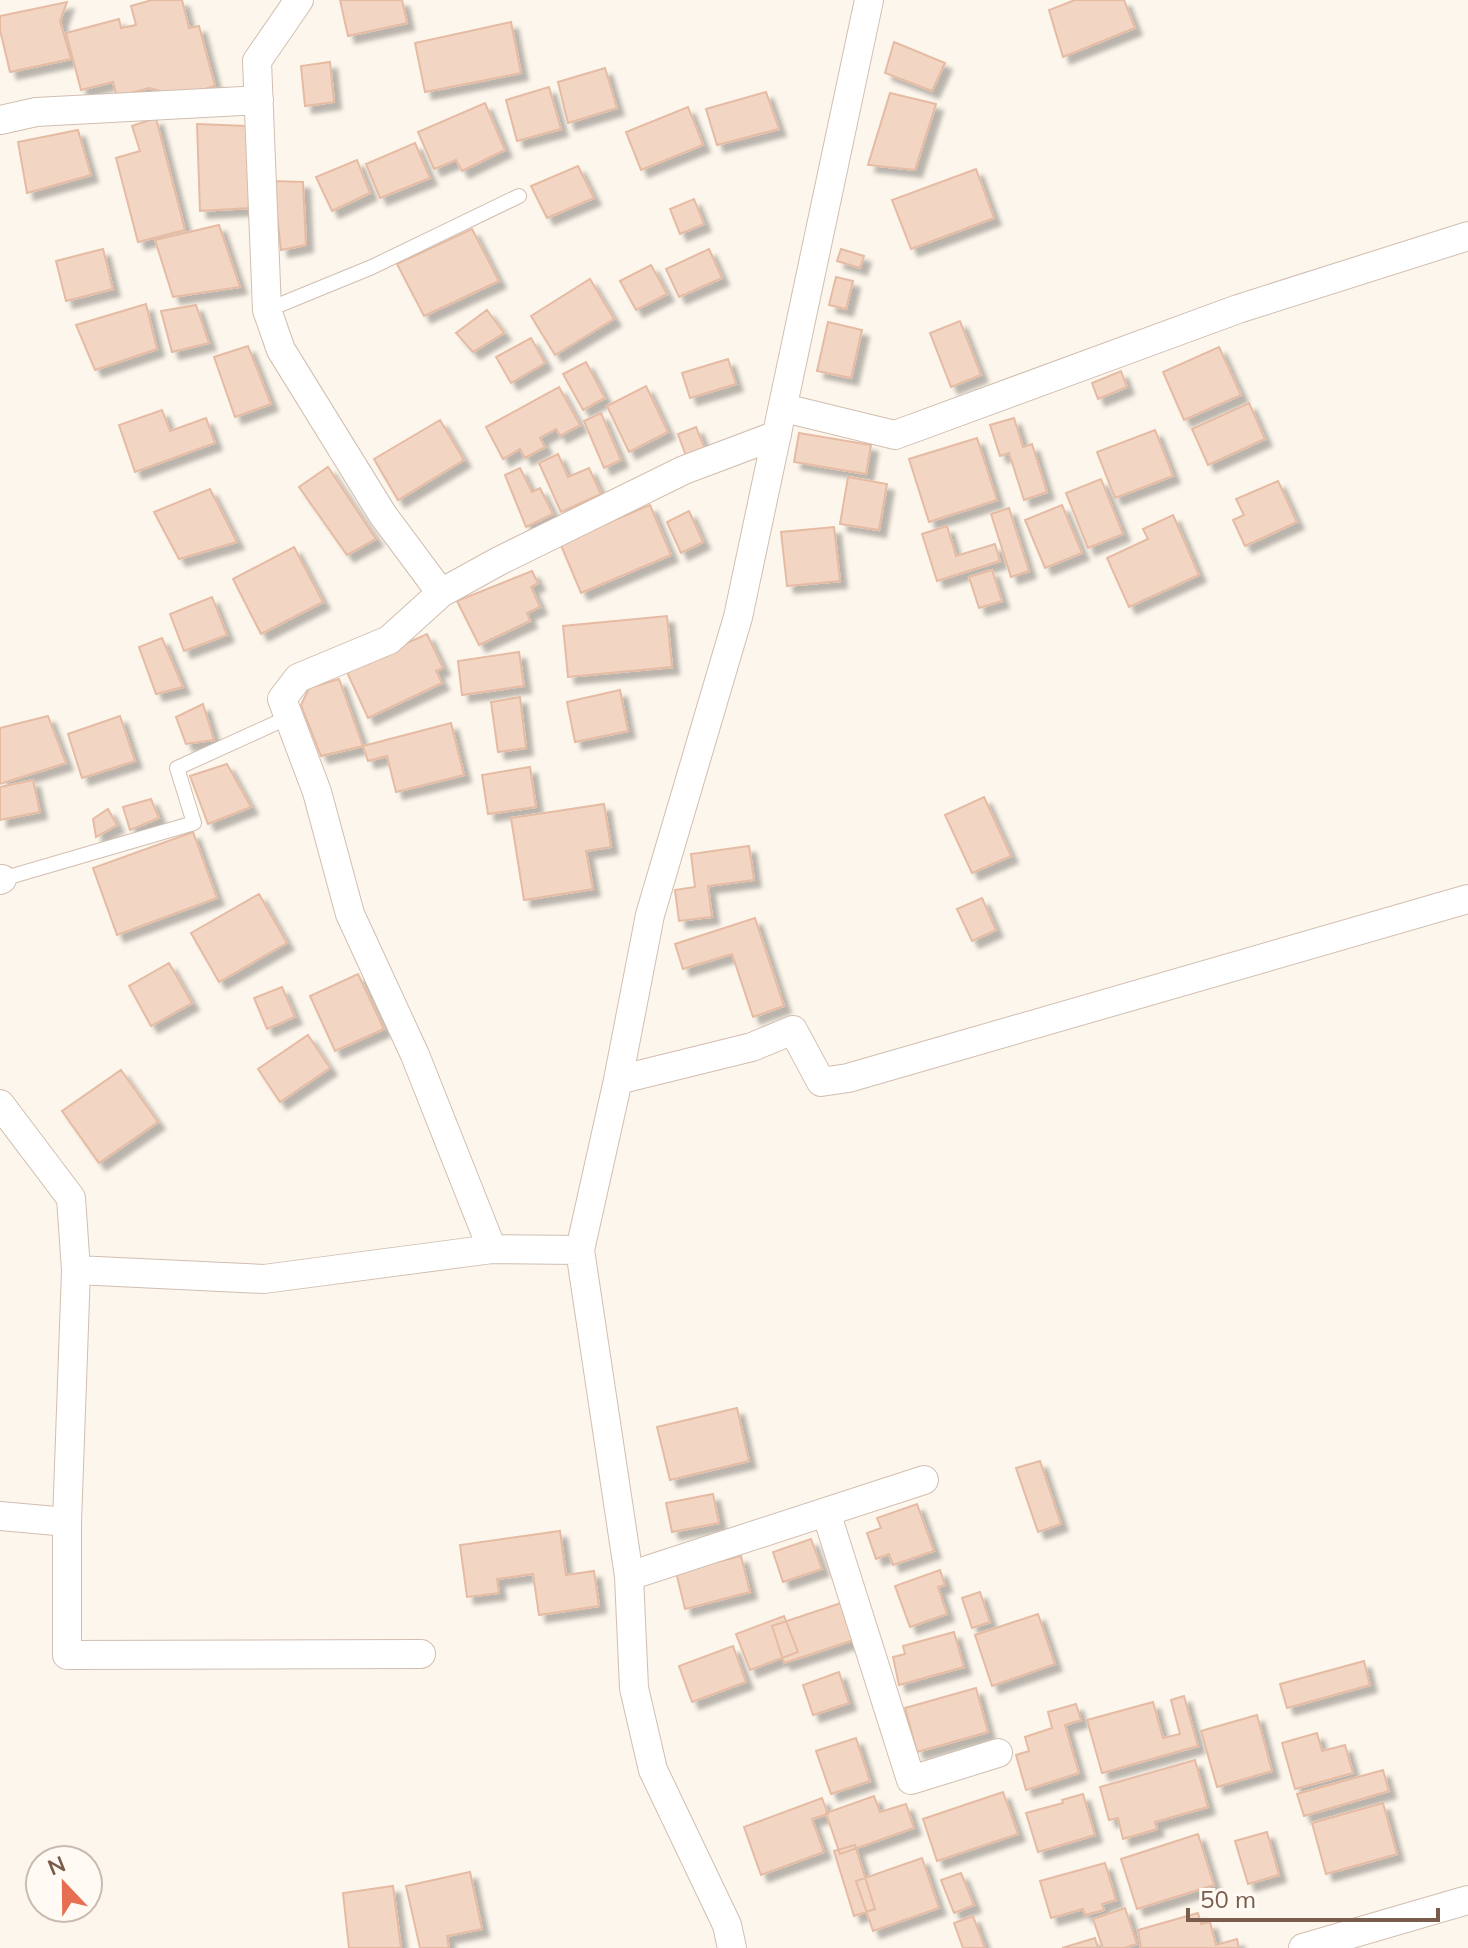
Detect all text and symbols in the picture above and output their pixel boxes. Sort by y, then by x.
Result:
north arrow [24,1844,104,1924]
text: N [44,1849,69,1882]
scale bar [1188,1872,1438,1922]
text: 50 m [1200,1884,1256,1914]

